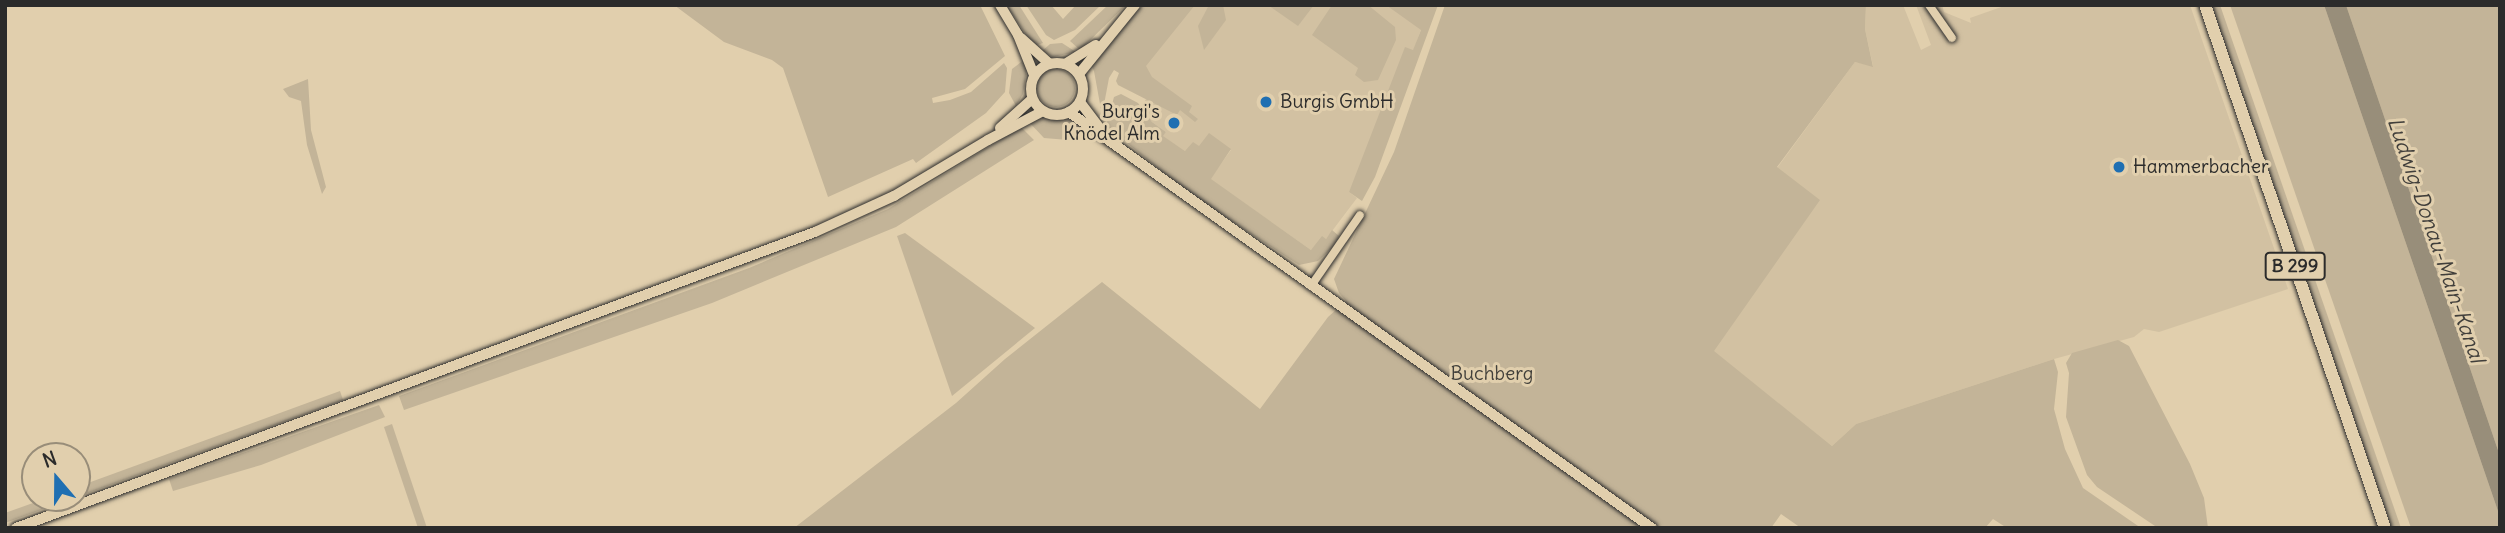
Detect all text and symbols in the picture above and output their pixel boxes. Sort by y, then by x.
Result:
place label: Burgis GmbH [1280,91,1394,113]
marker: Burgis GmbH [1258,94,1274,110]
place label: Burgi's Knödel Alm [1063,101,1160,145]
water label: Ludwig-Donau-Main-Kanal [2382,114,2490,366]
marker: Burgi's Knödel Alm [1166,115,1182,131]
place label: Hammerbacher [2133,156,2269,178]
marker: Hammerbacher [2111,159,2127,175]
road number: B 299 [2264,252,2326,280]
park label: Buchberg [1451,363,1533,385]
north arrow [21,442,91,512]
text: N [39,446,60,473]

